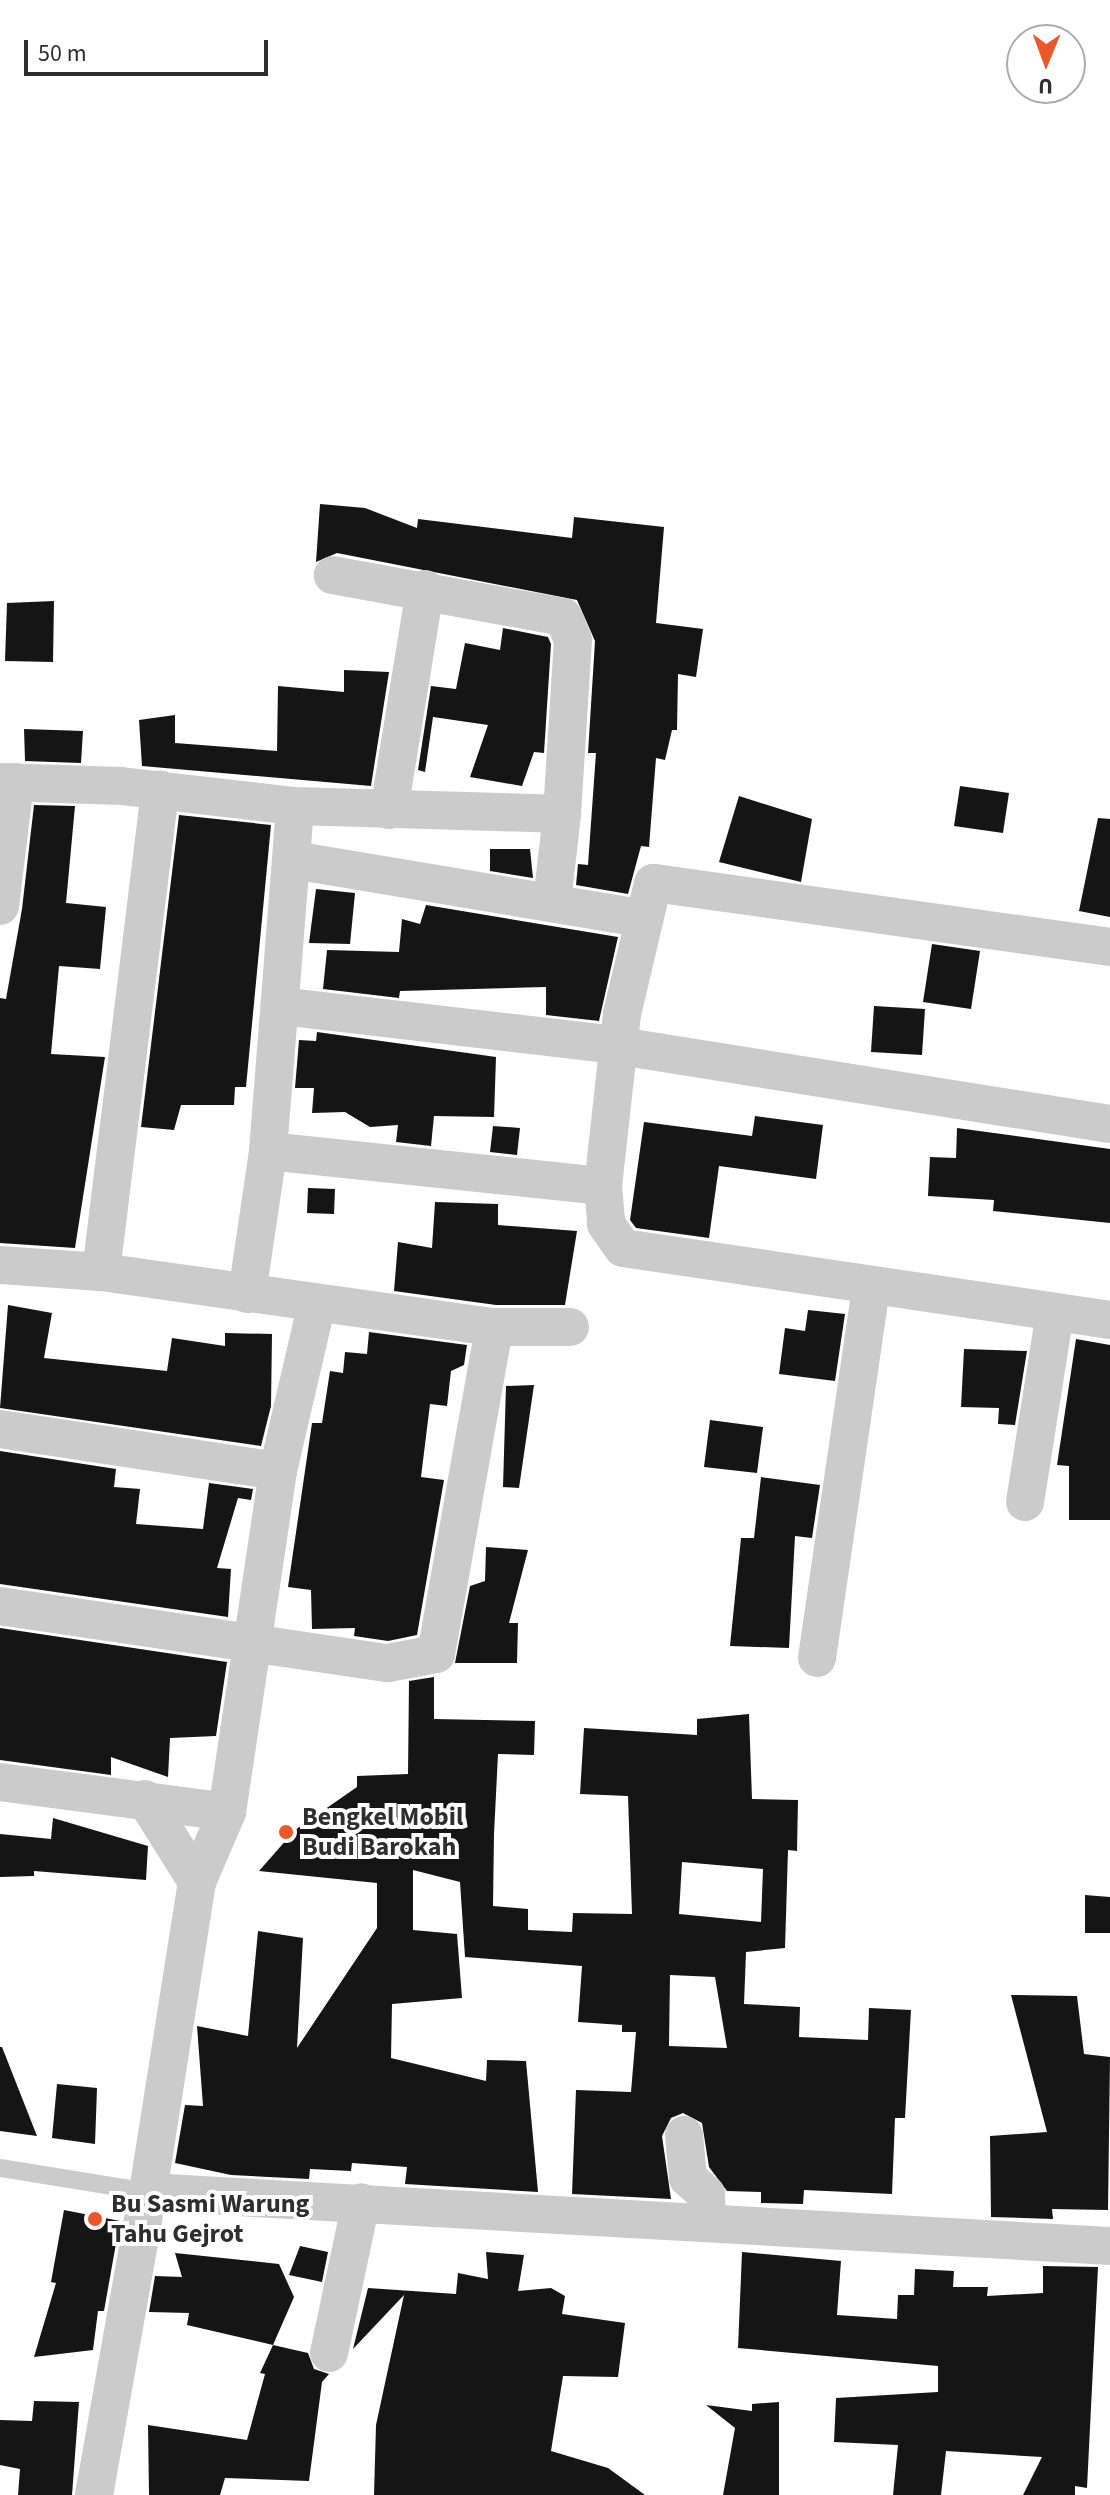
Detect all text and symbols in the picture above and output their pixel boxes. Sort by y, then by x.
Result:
scale bar [28,24,272,74]
north arrow [1006,24,1086,104]
text: 50 m [38,36,87,71]
text: U [1038,70,1053,102]
place label: Bengkel Mobil Budi Barokah [302,1801,463,1862]
marker: Bengkel Mobil Budi Barokah [277,1823,295,1841]
place label: Bu Sasmi Warung Tahu Gejrot [111,2188,309,2250]
marker: Bu Sasmi Warung Tahu Gejrot [86,2210,104,2228]

